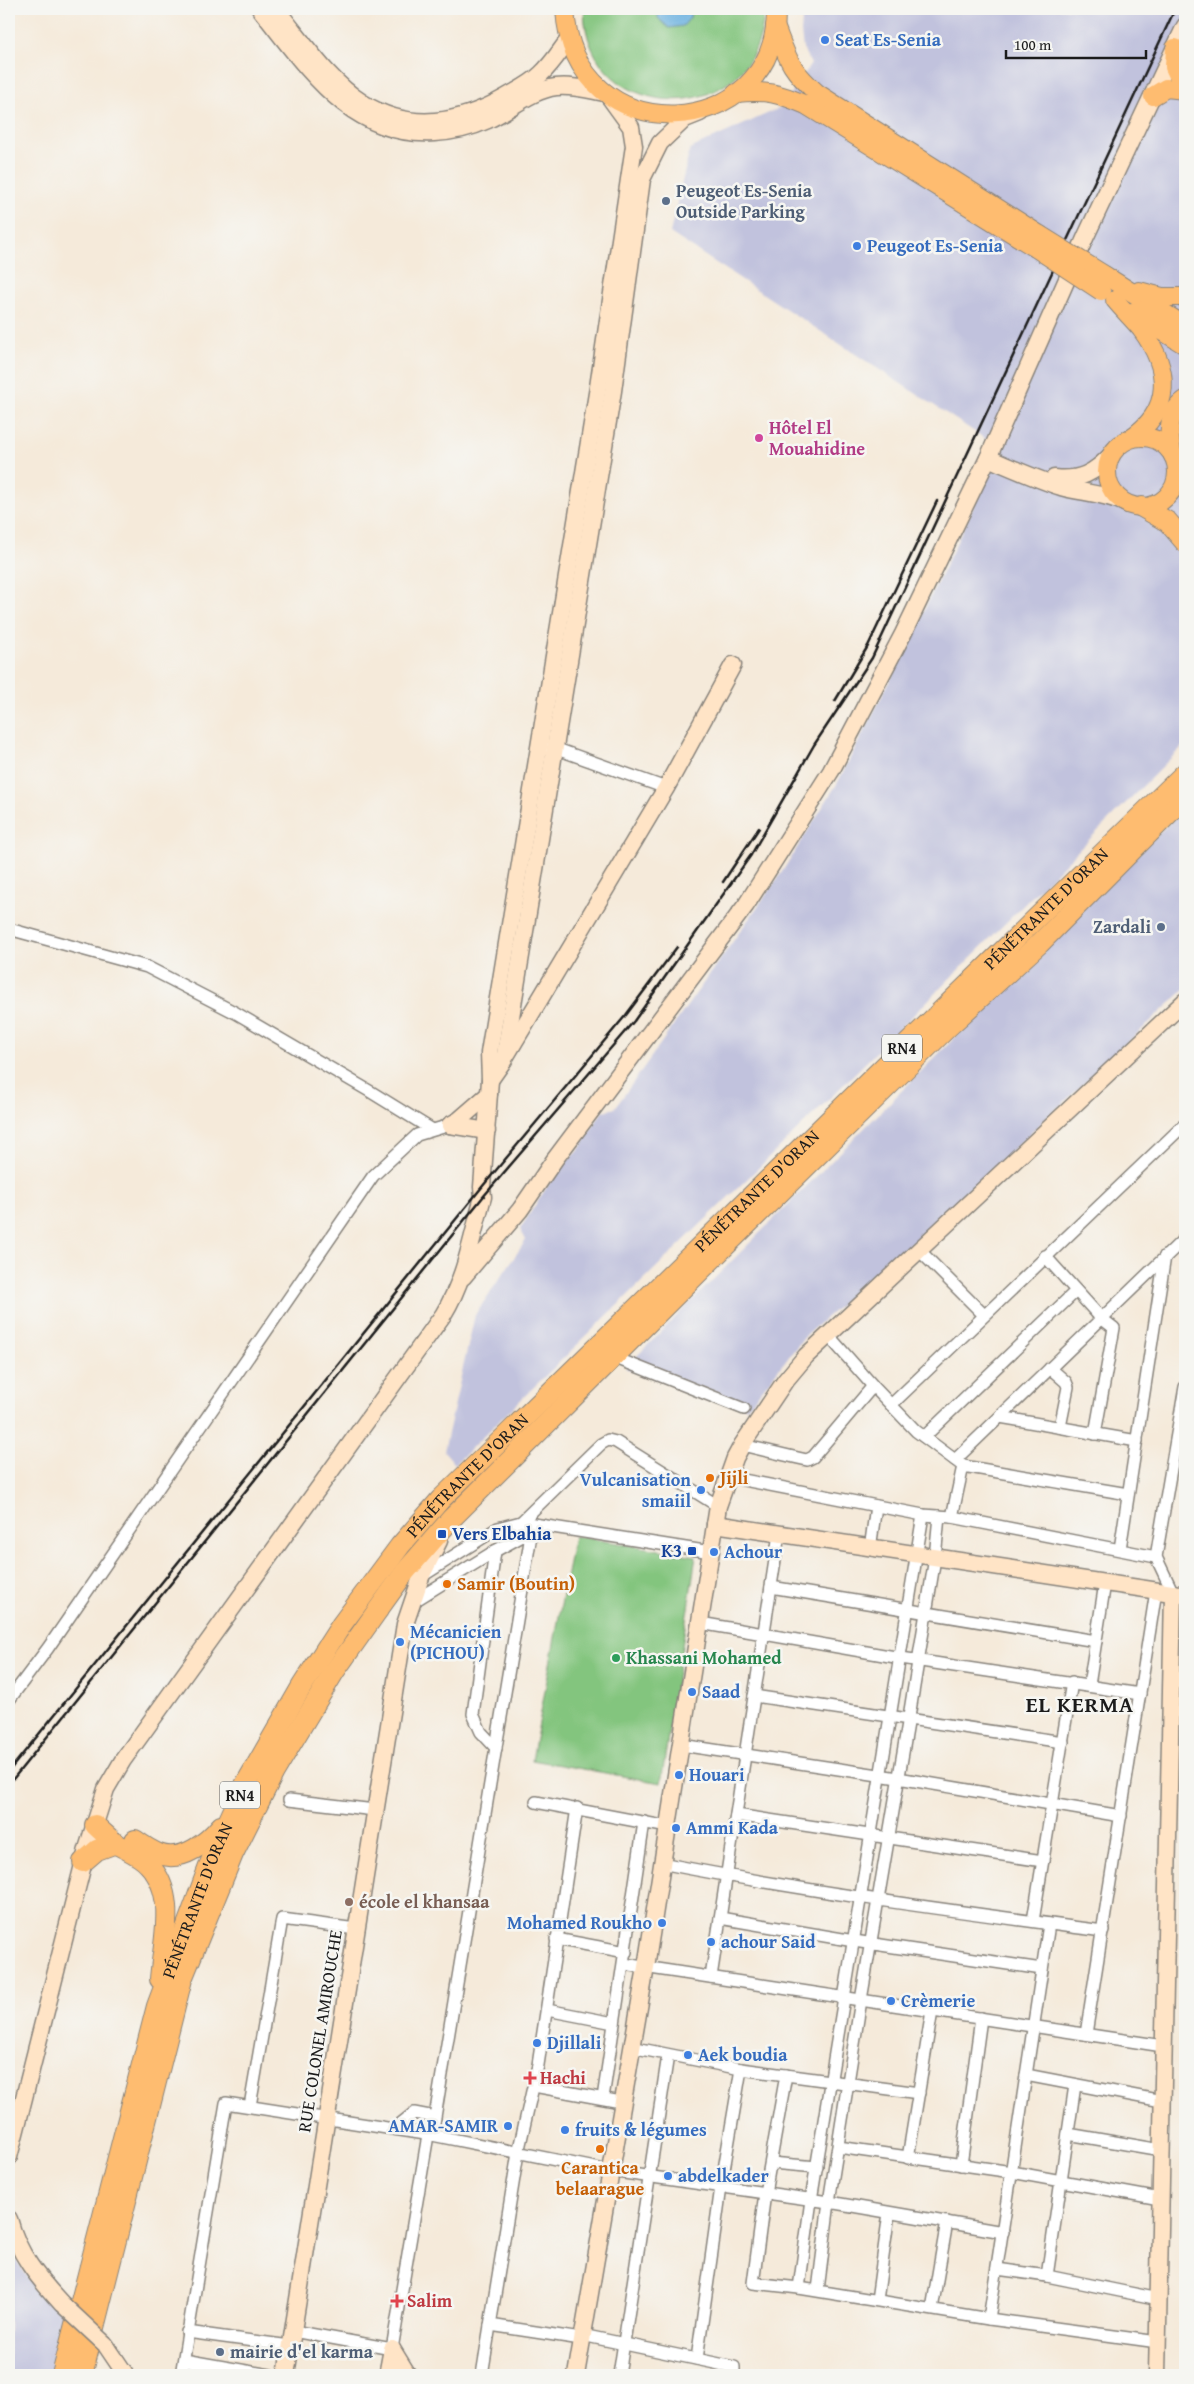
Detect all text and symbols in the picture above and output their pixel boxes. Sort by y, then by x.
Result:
place label: Seat Es-Senia [835,26,942,53]
scale bar [1006,28,1146,60]
marker: Seat Es-Senia [819,34,831,46]
text: 100 m [1014,34,1052,55]
place label: Peugeot Es-Senia Outside Parking [676,177,813,225]
marker: Peugeot Es-Senia Outside Parking [660,195,672,207]
place label: Peugeot Es-Senia [867,232,1004,259]
marker: Peugeot Es-Senia [851,240,863,252]
place label: Hôtel El Mouahidine [769,414,865,462]
marker: Hôtel El Mouahidine [753,432,765,444]
street label: PÉNÉTRANTE D'ORAN [977,841,1115,976]
place label: Zardali [1093,913,1151,940]
marker: Zardali [1155,921,1167,933]
road number: RN4 [882,1034,922,1062]
street label: PÉNÉTRANTE D'ORAN [688,1123,825,1258]
street label: PÉNÉTRANTE D'ORAN [399,1406,535,1543]
place label: Jijli [717,1464,749,1491]
place label: Vulcanisation smaiil [580,1466,691,1514]
marker: Jijli [704,1472,716,1484]
marker: Vulcanisation smaiil [695,1484,707,1496]
place label: Vers Elbahia [452,1520,552,1547]
marker: Vers Elbahia [436,1528,448,1540]
place label: K3 [661,1537,682,1564]
place label: Achour [724,1538,783,1565]
marker: K3 [686,1545,698,1557]
marker: Achour [708,1546,720,1558]
place label: Samir (Boutin) [457,1570,575,1597]
marker: Samir (Boutin) [441,1578,453,1590]
place label: Mécanicien (PICHOU) [410,1618,502,1666]
marker: Mécanicien (PICHOU) [394,1636,406,1648]
place label: Khassani Mohamed [626,1644,782,1671]
marker: Khassani Mohamed [610,1652,622,1664]
place label: Saad [702,1678,741,1705]
marker: Saad [686,1686,698,1698]
district label: EL KERMA [1026,1688,1134,1720]
place label: Houari [689,1761,745,1788]
marker: Houari [673,1769,685,1781]
road number: RN4 [220,1782,260,1808]
place label: Ammi Kada [686,1814,779,1841]
street label: PÉNÉTRANTE D'ORAN [154,1817,239,1982]
marker: Ammi Kada [670,1822,682,1834]
place label: école el khansaa [359,1888,490,1915]
marker: école el khansaa [343,1896,355,1908]
place label: Mohamed Roukho [507,1909,652,1936]
marker: Mohamed Roukho [656,1917,668,1929]
street label: RUE COLONEL AMIROUCHE [290,1928,349,2134]
place label: achour Said [721,1928,816,1955]
marker: achour Said [705,1936,717,1948]
place label: Crèmerie [901,1987,975,2014]
marker: Crèmerie [885,1995,897,2007]
place label: Djillali [547,2029,602,2056]
marker: Djillali [531,2037,543,2049]
place label: Aek boudia [698,2041,788,2068]
marker: Aek boudia [682,2049,694,2061]
place label: Hachi [540,2064,586,2091]
marker: Hachi [524,2072,536,2084]
place label: AMAR-SAMIR [388,2112,499,2139]
place label: fruits & légumes [575,2116,707,2143]
marker: AMAR-SAMIR [502,2120,514,2132]
marker: fruits & légumes [559,2124,571,2136]
marker: Carantica belaarague [594,2143,606,2155]
place label: Carantica belaarague [556,2154,645,2202]
place label: abdelkader [678,2162,769,2189]
marker: abdelkader [662,2170,674,2182]
place label: Salim [407,2287,453,2314]
marker: Salim [391,2295,403,2307]
place label: mairie d'el karma [230,2338,374,2365]
marker: mairie d'el karma [214,2346,226,2358]

